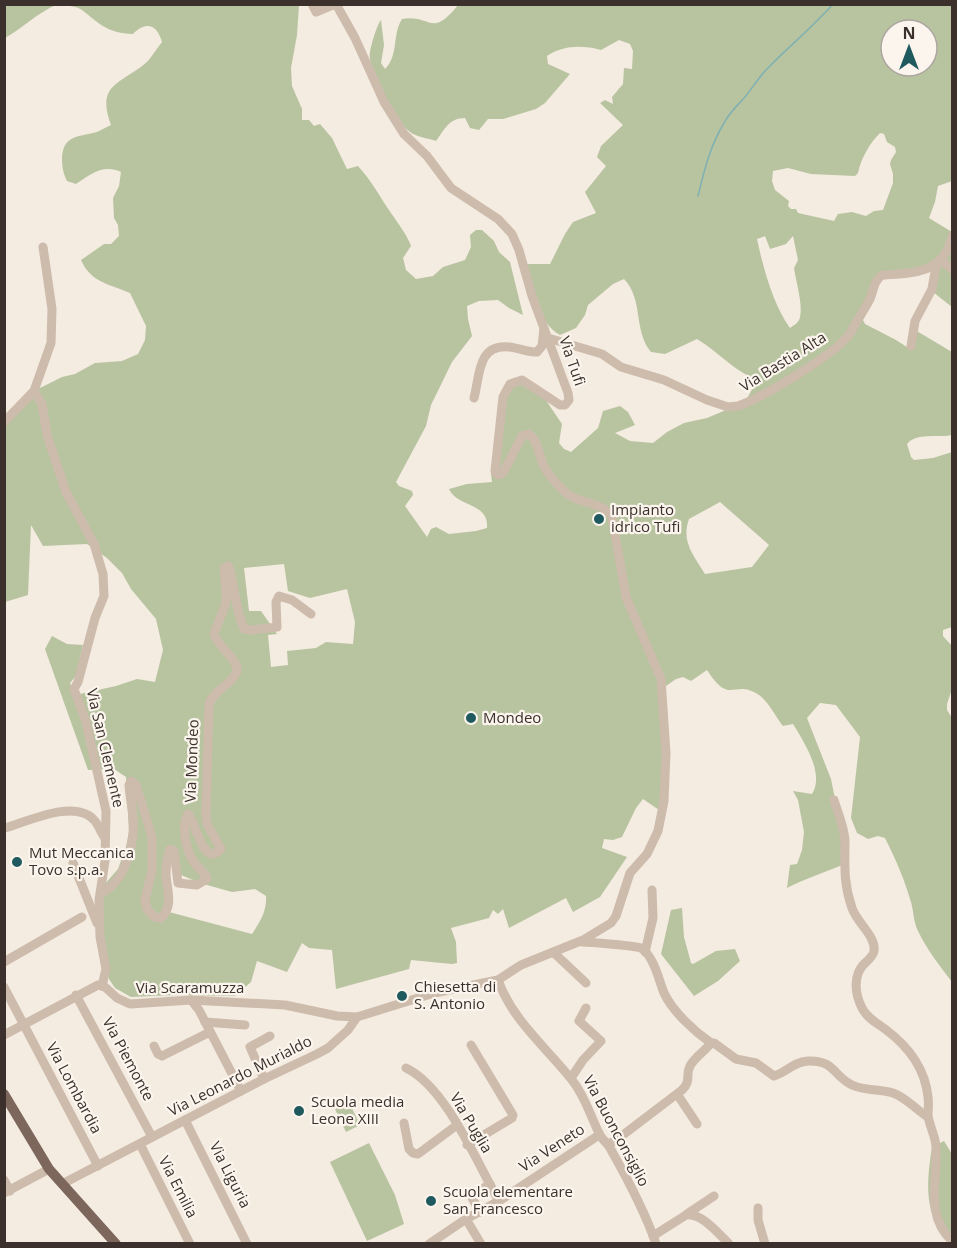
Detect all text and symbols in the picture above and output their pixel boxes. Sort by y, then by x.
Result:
north arrow [879,18,939,78]
text: N [902,22,916,44]
street label: Via Bastia Alta [735,327,830,396]
street label: Via Tufi [555,333,591,388]
place label: Impianto idrico Tufi [611,499,680,536]
marker: Impianto idrico Tufi [592,512,606,526]
street label: Via San Clemente [83,686,129,809]
place label: Mondeo [483,707,541,727]
marker: Mondeo [464,711,478,725]
street label: Via Mondeo [180,719,202,803]
place label: Mut Meccanica Tovo s.p.a. [29,842,134,879]
marker: Mut Meccanica Tovo s.p.a. [10,855,24,869]
place label: Chiesetta di S. Antonio [414,976,496,1013]
street label: Via Scaramuzza [136,977,244,997]
marker: Chiesetta di S. Antonio [395,989,409,1003]
street label: Via Piemonte [98,1013,159,1104]
street label: Via Leonardo Murialdo [164,1030,315,1120]
street label: Via Lombardia [42,1038,107,1137]
street label: Via Buonconsiglio [579,1071,655,1190]
street label: Via Puglia [446,1089,498,1156]
place label: Scuola media Leone XIII [311,1091,404,1128]
marker: Scuola media Leone XIII [292,1104,306,1118]
street label: Via Veneto [515,1119,588,1176]
street label: Via Liguria [206,1138,256,1211]
street label: Via Emilia [155,1152,203,1221]
place label: Scuola elementare San Francesco [443,1181,573,1218]
marker: Scuola elementare San Francesco [424,1194,438,1208]

